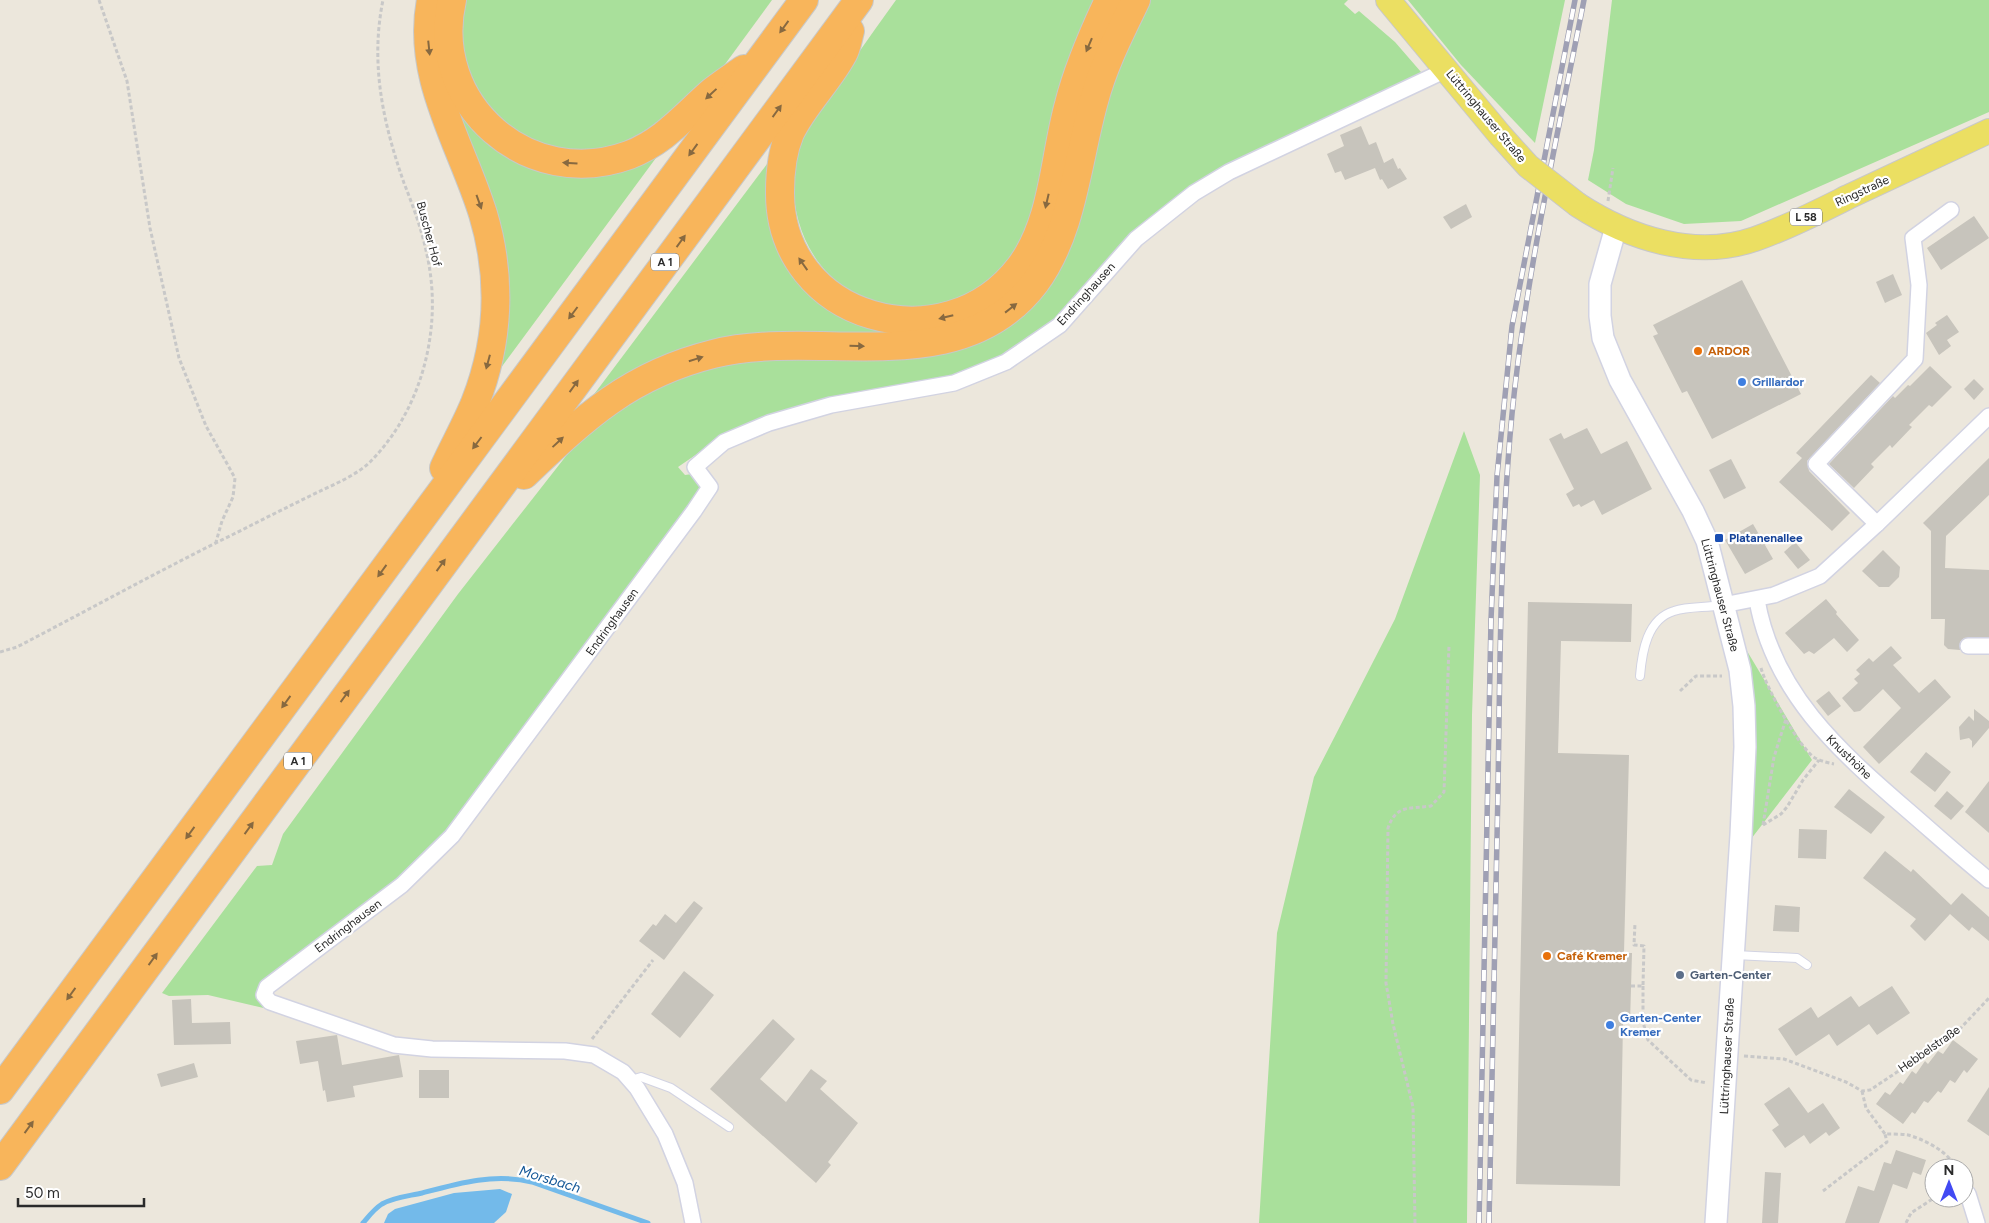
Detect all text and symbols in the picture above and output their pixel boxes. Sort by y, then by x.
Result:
one-way arrow [779,20,789,34]
one-way arrow [1085,38,1093,53]
one-way arrow [425,41,433,57]
street label: Lüttringhauser Straße [1443,67,1529,166]
one-way arrow [705,88,717,100]
one-way arrow [772,105,783,118]
one-way arrow [688,143,699,156]
one-way arrow [562,159,578,167]
street label: Ringstraße [1833,172,1891,210]
one-way arrow [1043,194,1051,209]
one-way arrow [475,195,483,210]
street label: Buscher Hof [414,200,445,269]
road number: L 58 [1790,208,1822,226]
one-way arrow [676,234,686,248]
road number: A 1 [651,253,679,270]
one-way arrow [798,258,808,271]
street label: Endringhausen [1054,259,1118,328]
one-way arrow [1004,302,1017,313]
one-way arrow [568,306,579,319]
one-way arrow [939,313,954,321]
one-way arrow [849,342,865,350]
place label: ARDOR [1708,344,1750,358]
marker: ARDOR [1692,345,1704,357]
one-way arrow [688,354,703,362]
one-way arrow [483,355,491,370]
place label: Grillardor [1752,375,1805,389]
marker: Grillardor [1736,376,1748,388]
one-way arrow [569,379,579,393]
one-way arrow [471,436,482,449]
one-way arrow [552,436,564,448]
place label: Platanenallee [1729,531,1803,545]
marker: Platanenallee [1713,532,1725,544]
street label: Lüttringhauser Straße [1698,537,1742,654]
one-way arrow [436,558,446,572]
one-way arrow [377,564,388,577]
street label: Endringhausen [583,585,641,658]
one-way arrow [340,690,350,703]
one-way arrow [281,695,291,709]
street label: Knusthöhe [1823,732,1875,782]
road number: A 1 [284,752,312,769]
one-way arrow [244,821,254,834]
one-way arrow [185,826,195,839]
street label: Endringhausen [312,896,384,956]
place label: Café Kremer [1557,949,1627,963]
marker: Café Kremer [1541,950,1553,962]
one-way arrow [148,952,158,966]
place label: Garten-Center [1690,968,1771,982]
marker: Garten-Center [1674,969,1686,981]
one-way arrow [66,987,76,1001]
street label: Lüttringhauser Straße [1717,997,1737,1115]
place label: Garten-Center Kremer [1620,1011,1701,1039]
marker: Garten-Center Kremer [1604,1019,1616,1031]
street label: Hebbelstraße [1895,1022,1963,1076]
one-way arrow [24,1120,34,1134]
north arrow [1924,1158,1974,1208]
water label: Morsbach [517,1162,583,1197]
text: N [1944,1162,1954,1179]
scale bar [18,1176,144,1208]
text: 50 m [25,1184,60,1202]

